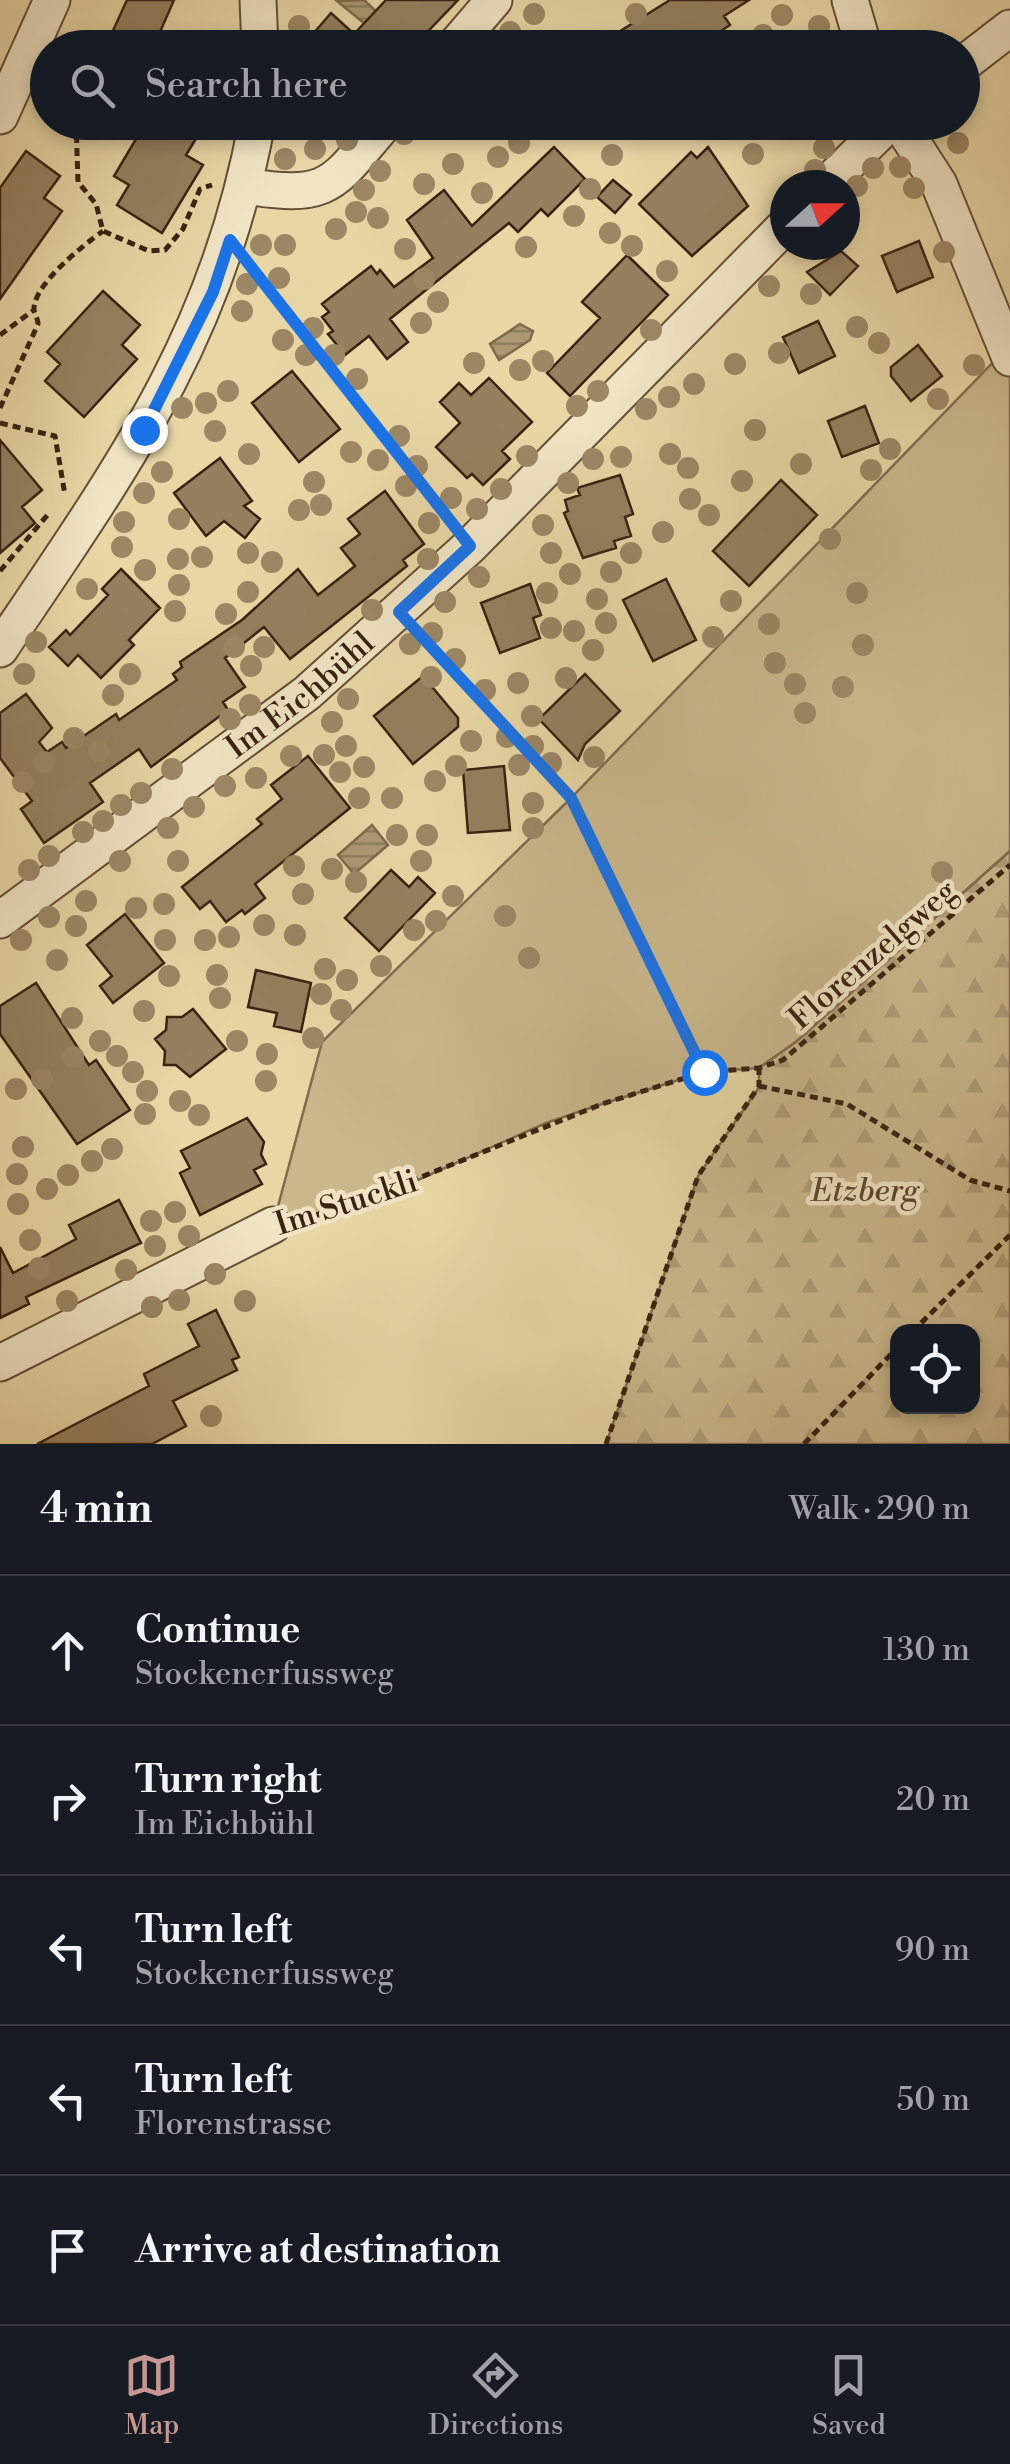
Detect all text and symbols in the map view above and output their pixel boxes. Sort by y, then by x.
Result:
search box [30,30,980,140]
icon: search [65,58,120,113]
text: Search here [145,62,348,109]
north arrow [770,170,860,260]
route end [122,408,168,454]
street label: Im Eichbühl [218,623,383,767]
street label: Florenzelgweg [780,871,965,1039]
route start [682,1050,728,1096]
street label: Im Stuckli [270,1161,423,1245]
park label: Etzberg [809,1171,920,1211]
map controls [890,1324,980,1414]
button: locate [890,1324,980,1414]
text: 4 min [40,1483,152,1536]
text: Walk · 290 m [789,1489,970,1529]
text: Continue [135,1607,300,1654]
icon: ahead [40,1623,95,1678]
text: 130 m [883,1630,970,1670]
text: Stockenerfussweg [135,1654,394,1694]
text: Turn right [135,1757,321,1804]
icon: right [40,1773,95,1828]
text: 20 m [896,1780,970,1820]
text: Im Eichbühl [135,1804,314,1844]
text: Turn left [135,1907,292,1954]
icon: left [40,1923,95,1978]
text: 90 m [895,1930,970,1970]
text: Stockenerfussweg [135,1954,394,1994]
text: Turn left [135,2057,292,2104]
icon: left [40,2073,95,2128]
text: 50 m [897,2080,970,2120]
text: Florenstrasse [135,2104,332,2144]
icon: arrive [40,2223,95,2278]
text: Arrive at destination [135,2227,501,2274]
tab: Map [124,2348,179,2443]
tab: Directions [428,2348,563,2443]
tab: Saved [812,2348,886,2443]

